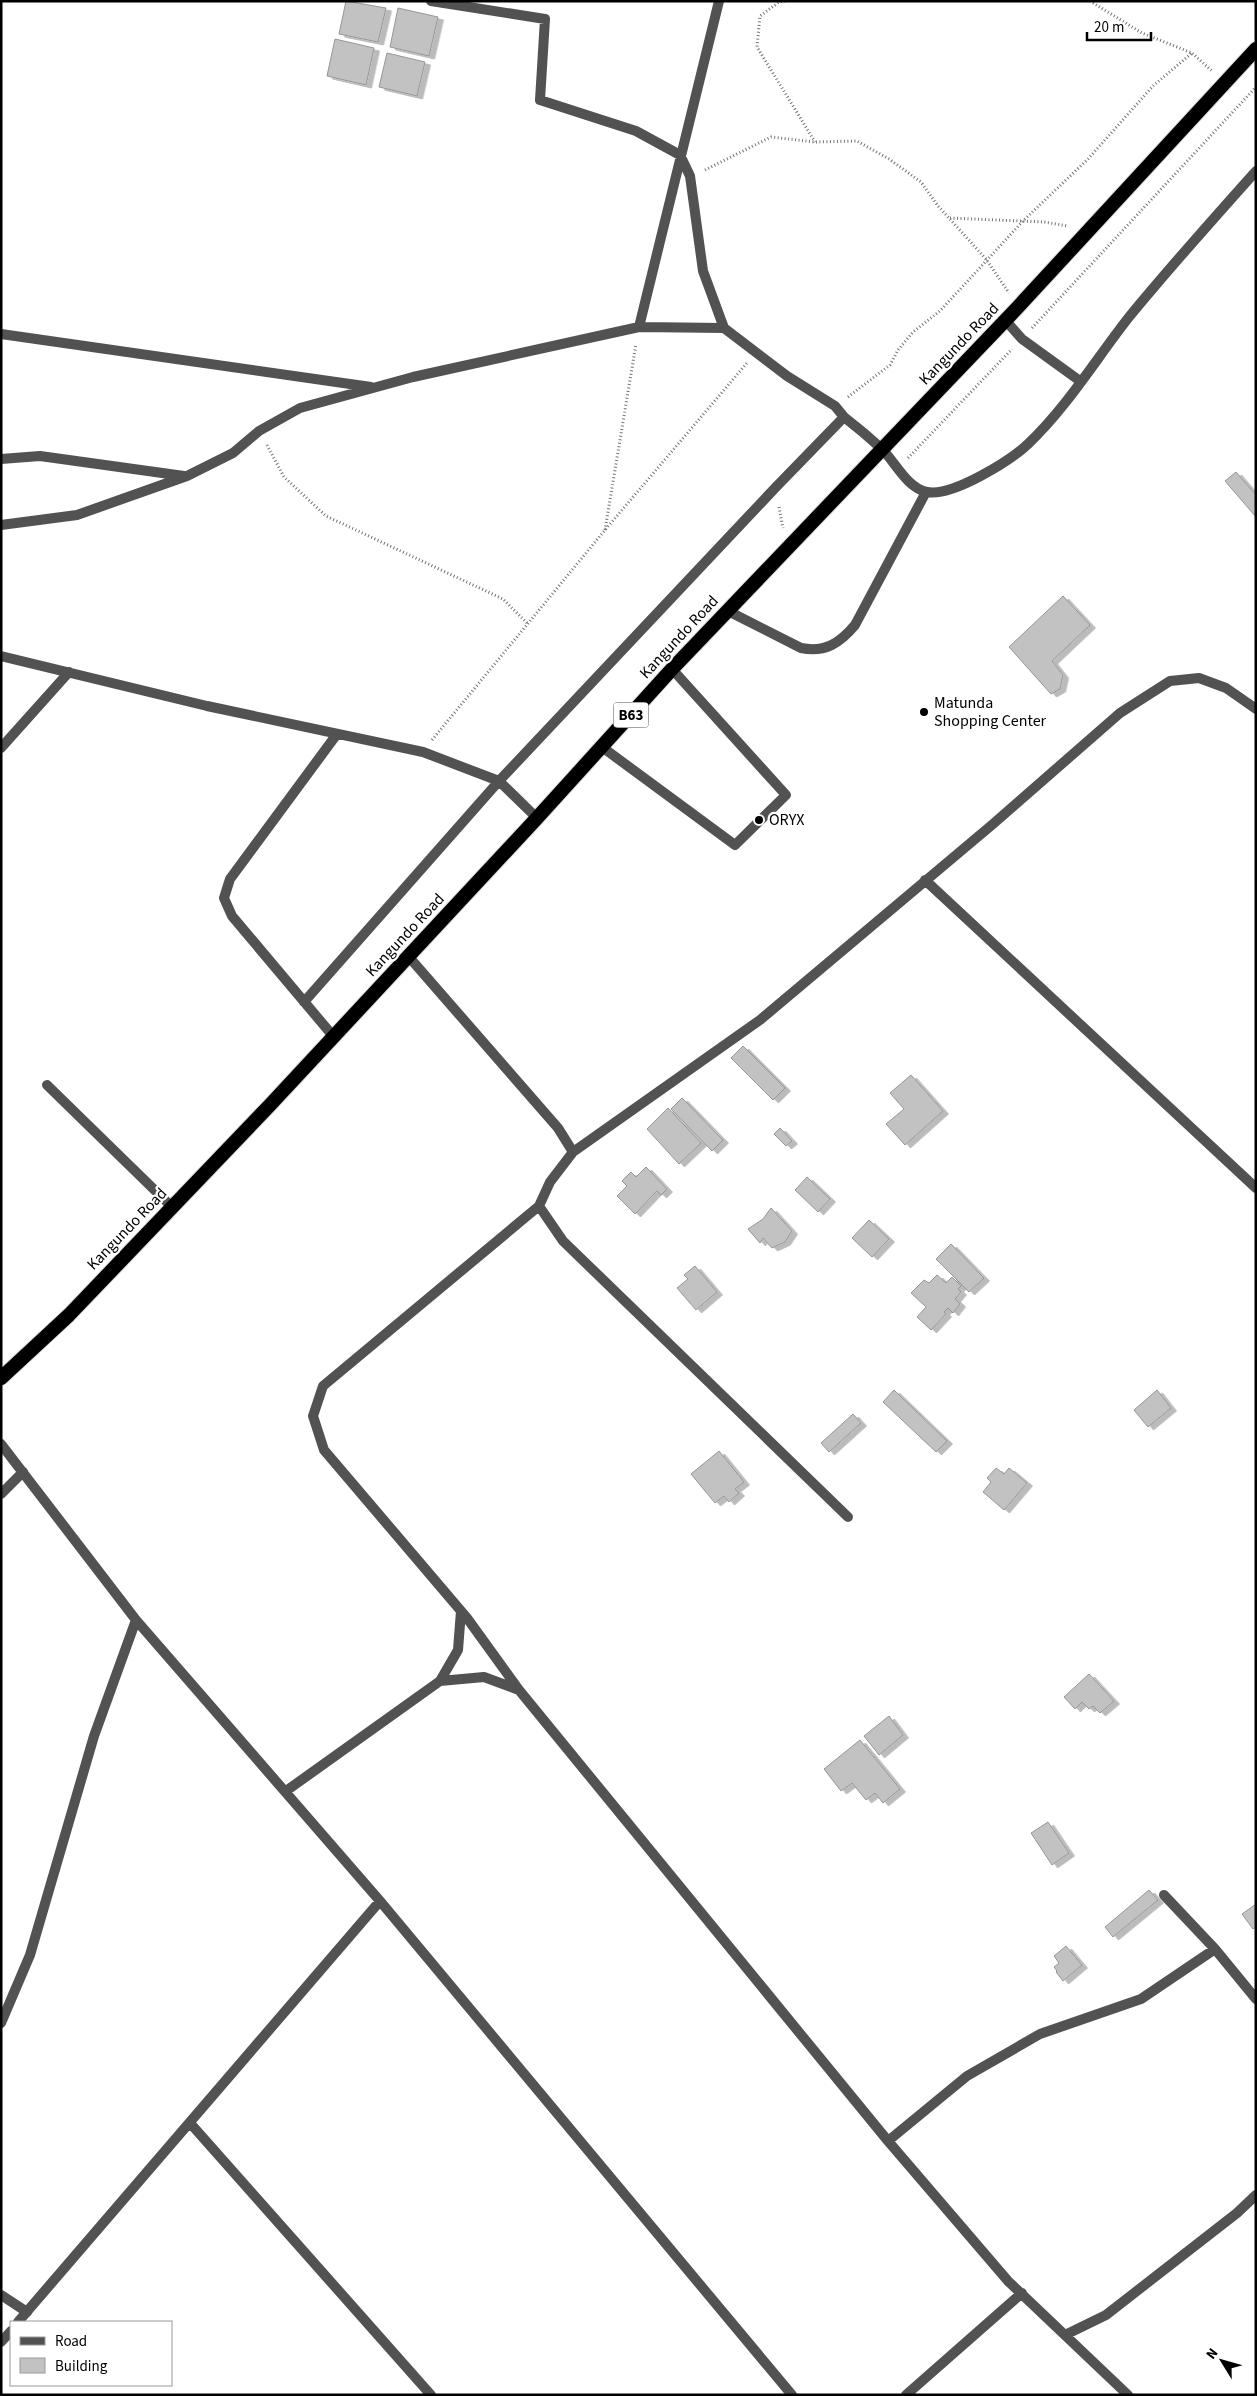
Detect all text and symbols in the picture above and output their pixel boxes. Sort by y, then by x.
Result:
scale bar [1087,10,1151,42]
text: 20 m [1094,17,1124,38]
street label: Kangundo Road [914,298,1004,390]
street label: Kangundo Road [635,590,723,684]
place label: Matunda Shopping Center [934,692,1047,732]
road number: B63 [614,702,648,728]
marker: Matunda Shopping Center [918,706,930,718]
place label: ORYX [769,809,805,831]
marker: ORYX [753,814,765,826]
street label: Kangundo Road [361,888,449,982]
street label: Kangundo Road [82,1183,172,1275]
legend [10,2321,172,2386]
text: Road [55,2331,87,2352]
north arrow [1197,2336,1247,2386]
text: N [1202,2344,1223,2364]
text: Building [55,2356,108,2377]

